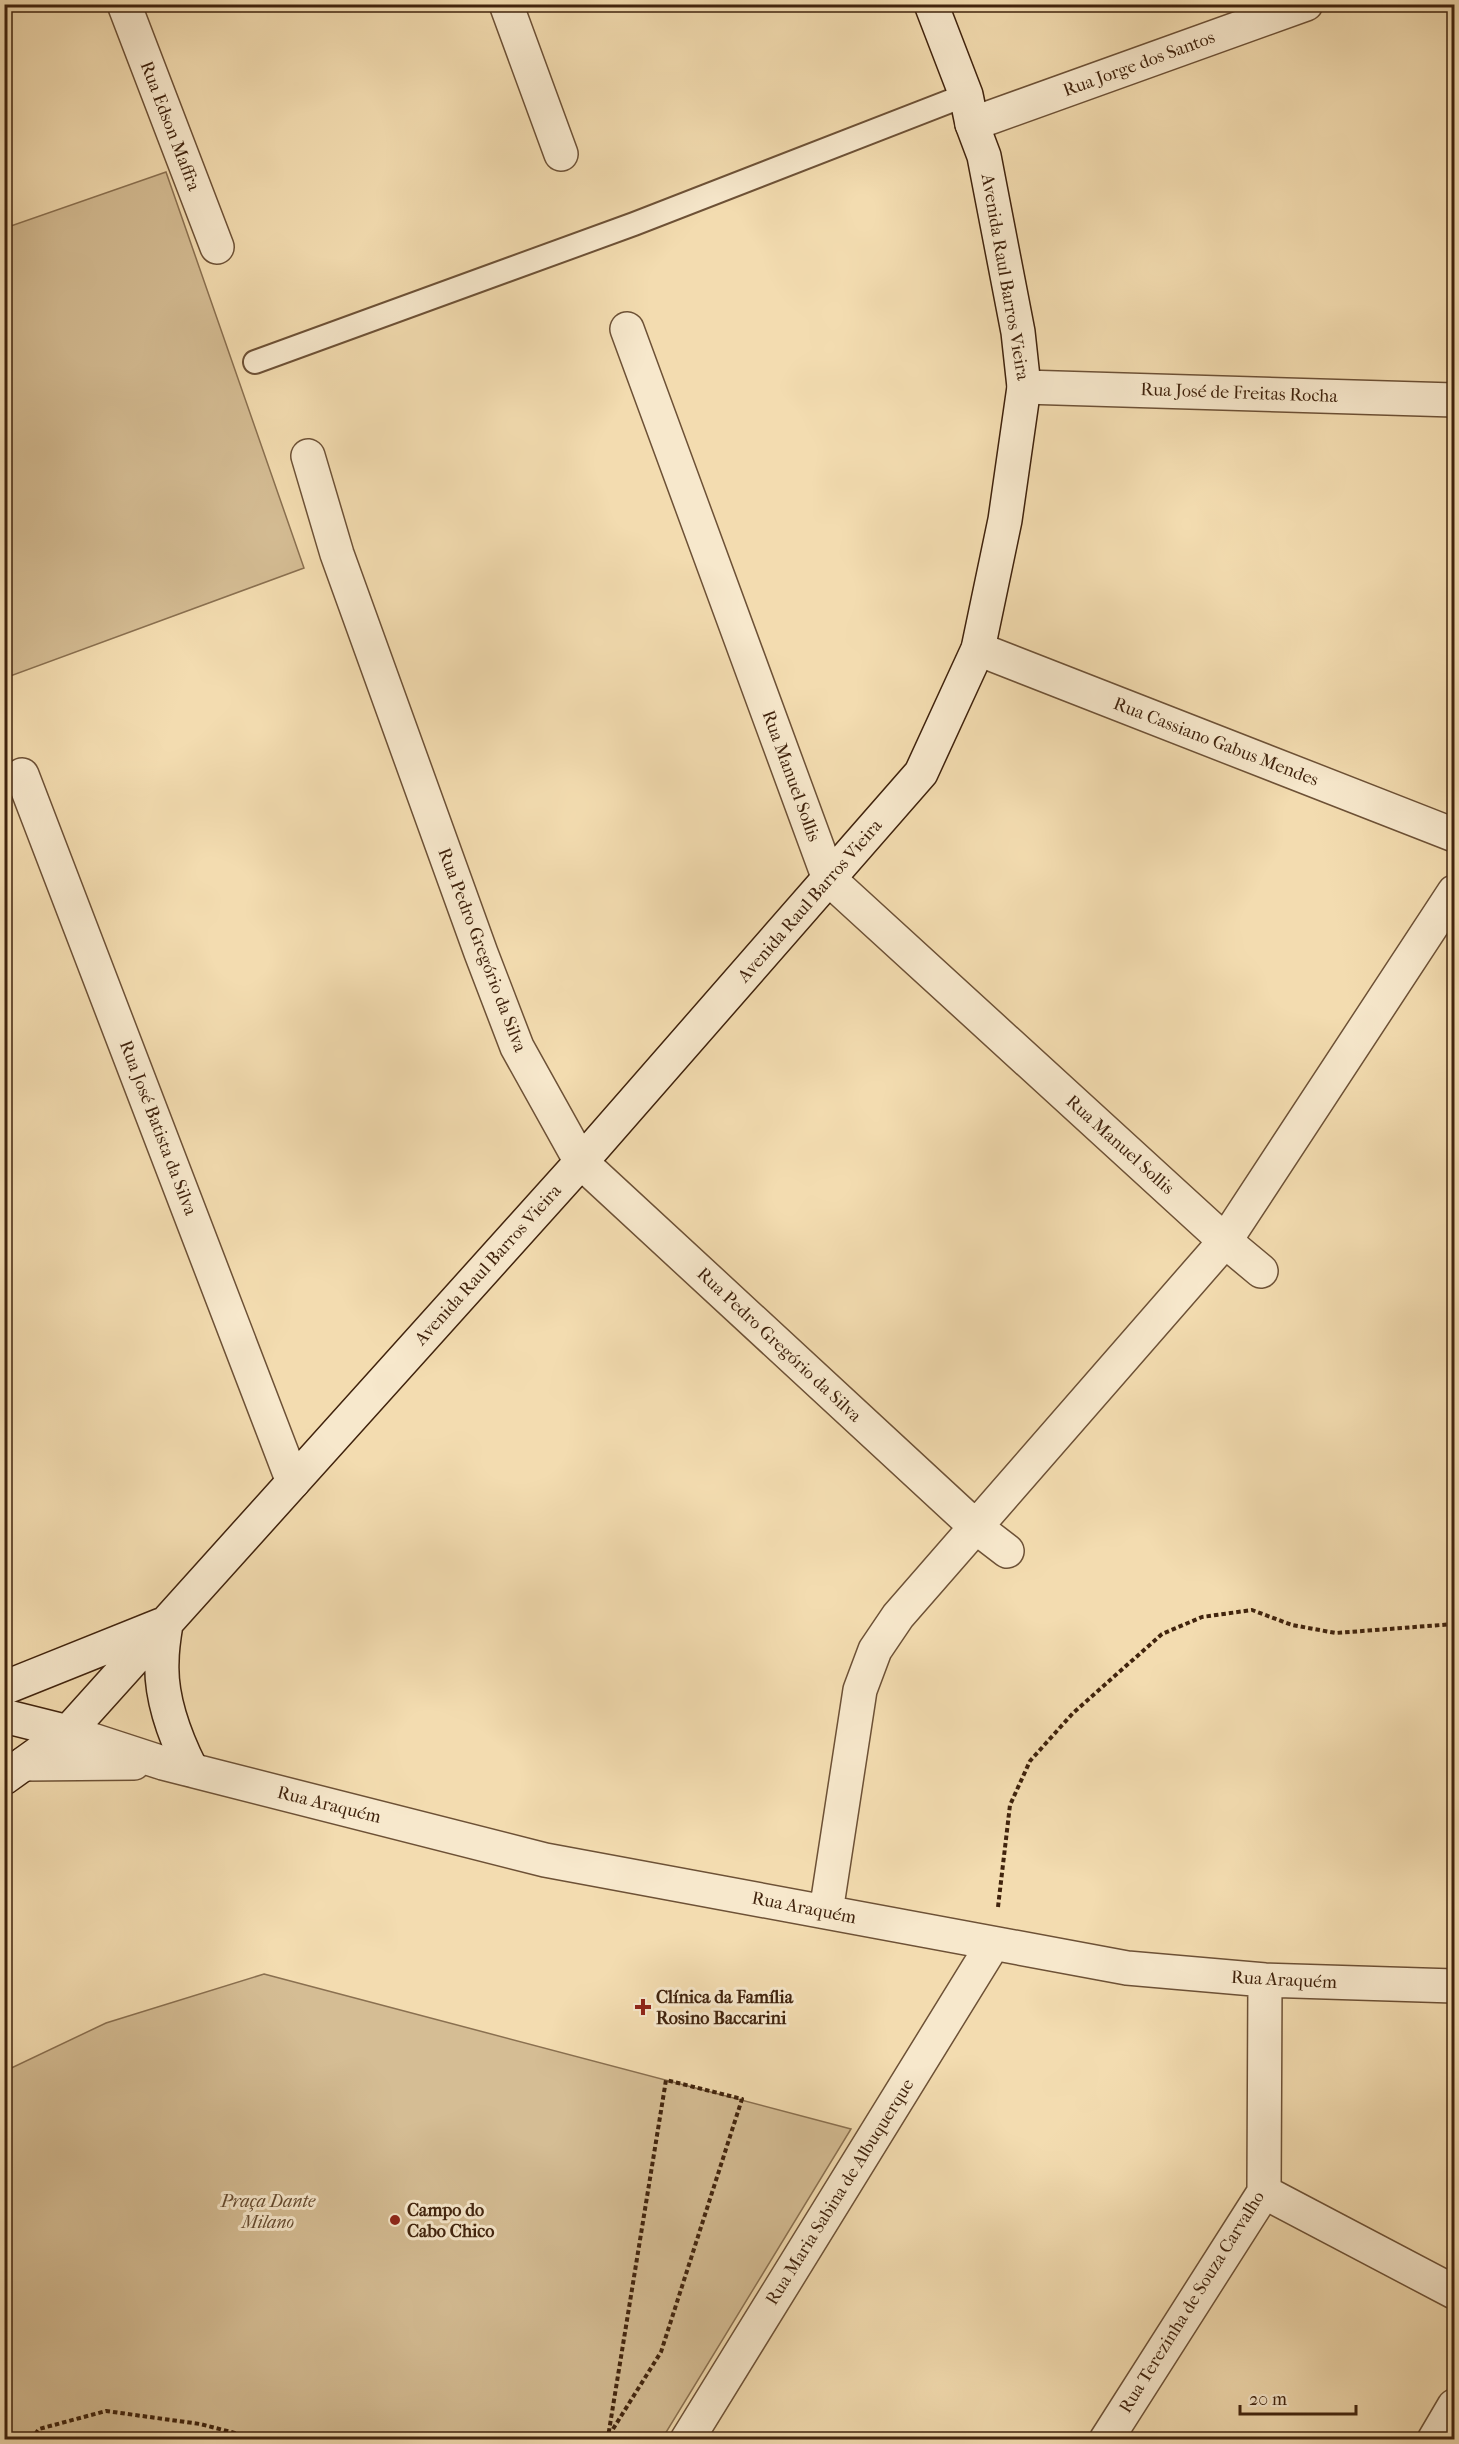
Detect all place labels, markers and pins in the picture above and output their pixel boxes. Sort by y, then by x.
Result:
place label: Clínica da Família Rosino Baccarini [656,1987,794,2029]
marker: Clínica da Família Rosino Baccarini [634,1998,652,2016]
place label: Campo do Cabo Chico [407,2200,494,2242]
marker: Campo do Cabo Chico [388,2213,402,2227]

